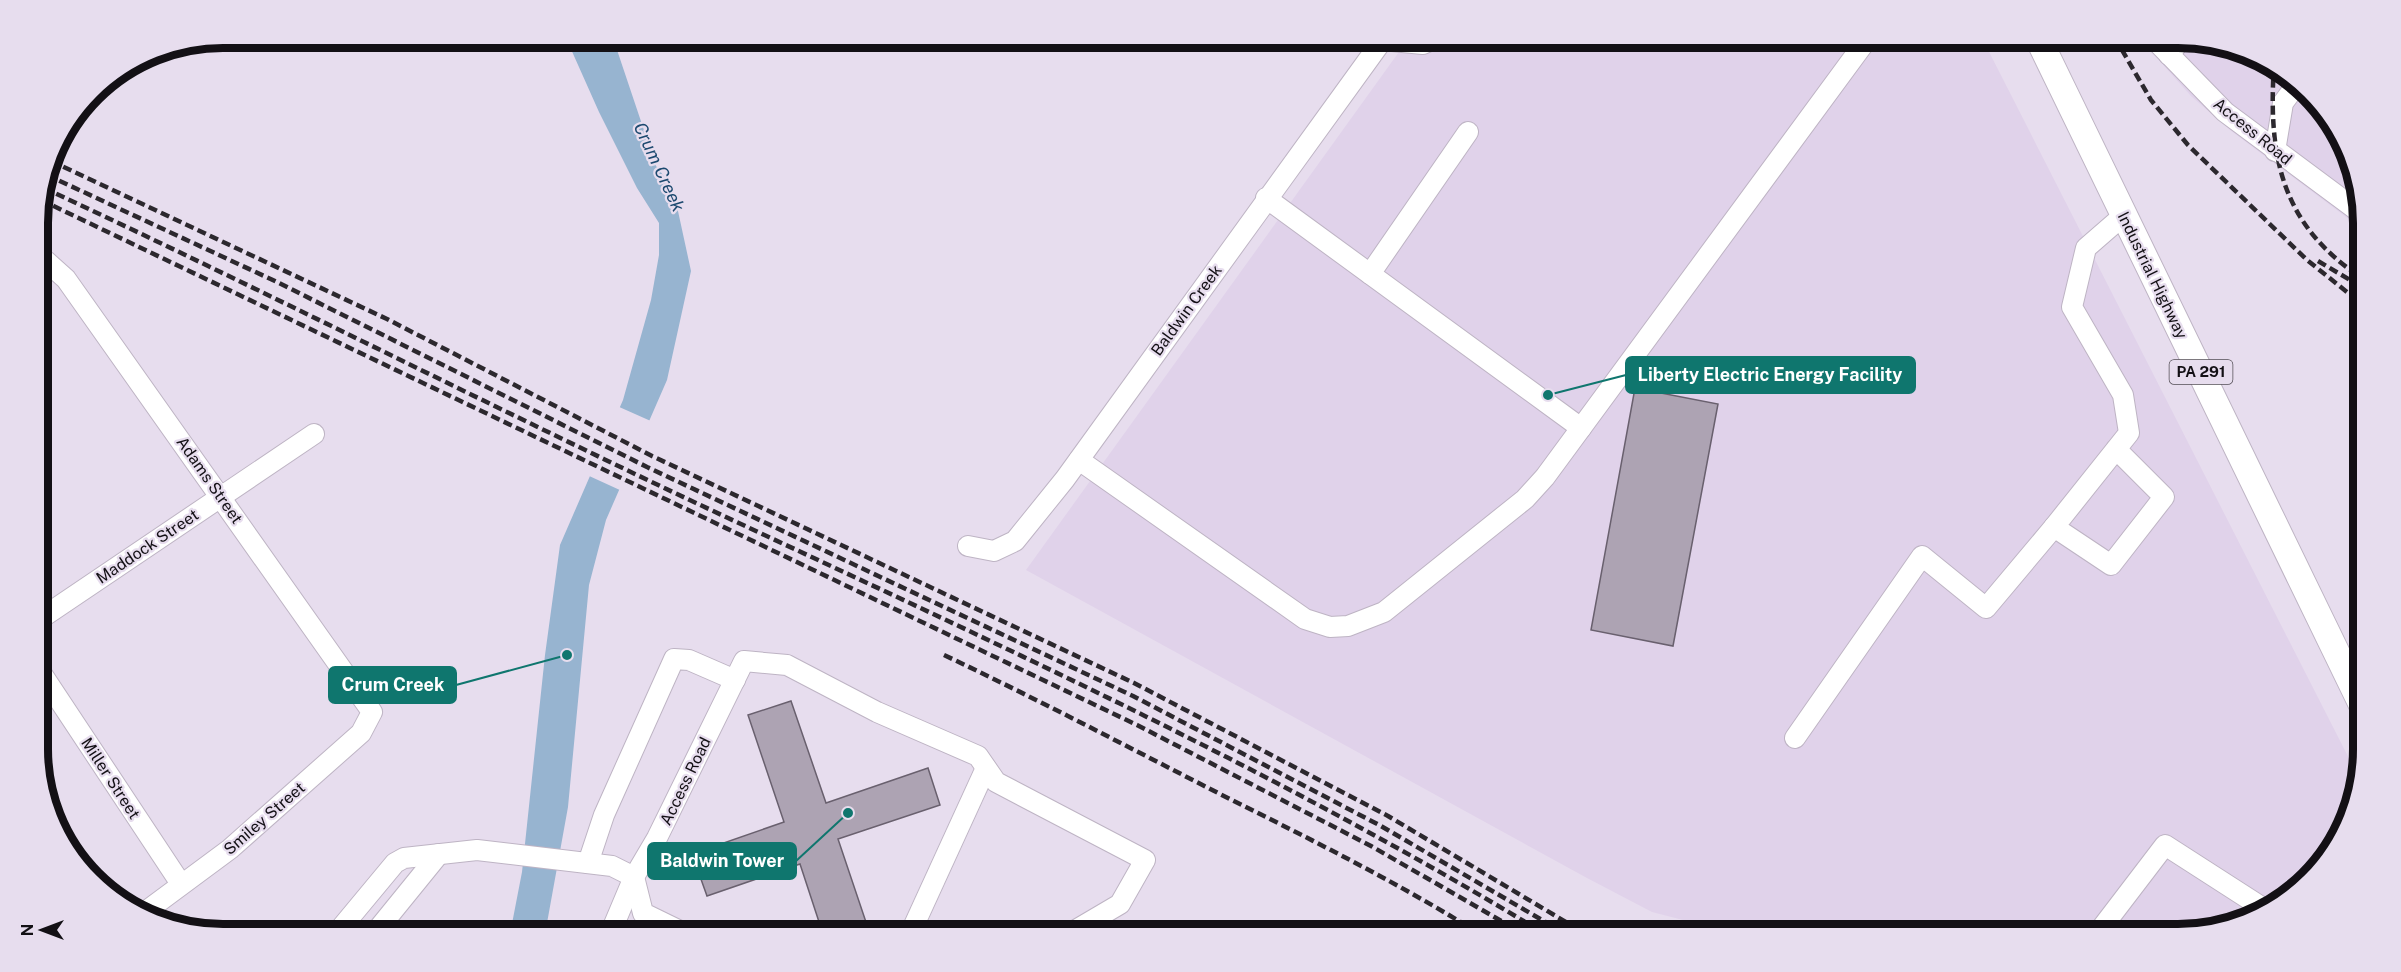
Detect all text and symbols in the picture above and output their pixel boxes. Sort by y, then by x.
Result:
street label: Access Road [2210,94,2296,169]
water label: Crum Creek [630,119,689,215]
street label: Industrial Highway [2114,209,2192,342]
street label: Baldwin Creek [1147,261,1226,359]
callout: Liberty Electric Energy Facility [1626,357,1915,393]
road number: PA 291 [2170,360,2232,384]
text: Liberty Electric Energy Facility [1638,364,1902,385]
street label: Adams Street [173,433,247,527]
street label: Maddock Street [93,505,202,588]
callout: Crum Creek [329,667,456,703]
text: Crum Creek [342,674,445,695]
street label: Miller Street [77,734,144,823]
street label: Access Road [656,734,715,828]
street label: Smiley Street [220,778,309,859]
callout: Baldwin Tower [648,843,796,879]
text: Baldwin Tower [660,850,785,871]
north arrow [12,900,72,960]
text: N [18,924,37,936]

